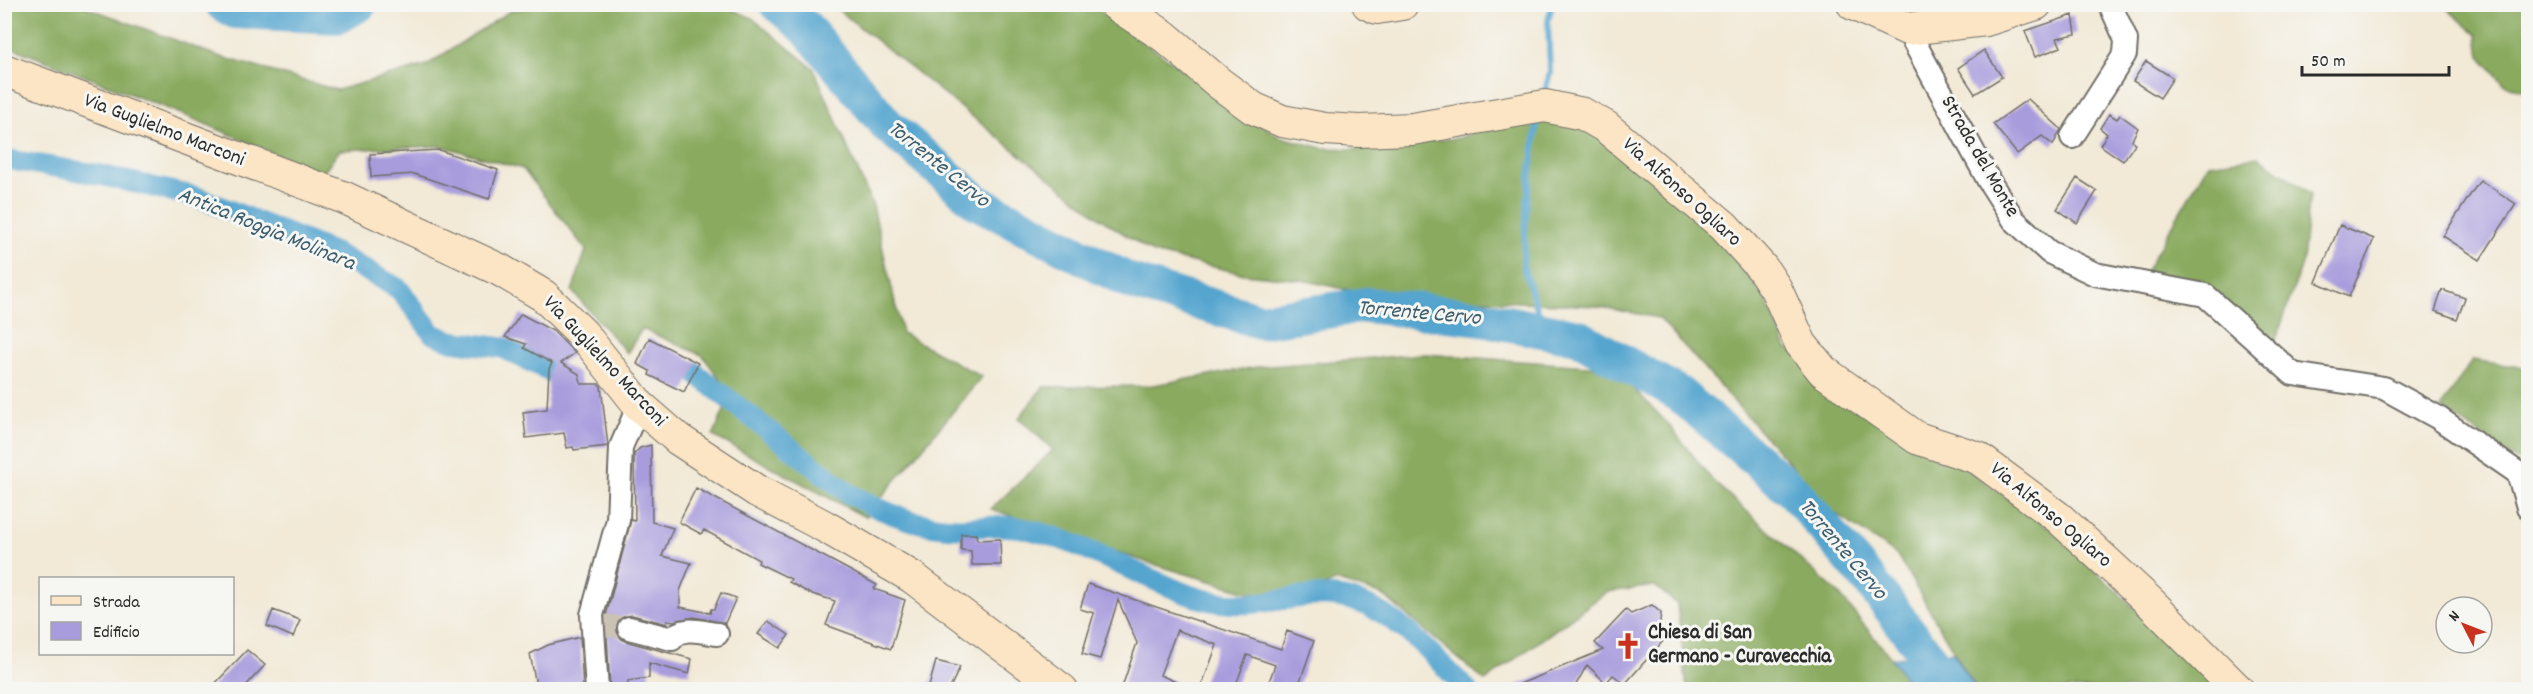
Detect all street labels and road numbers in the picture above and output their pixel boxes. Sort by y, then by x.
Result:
street label: Via Guglielmo Marconi [79,86,249,176]
street label: Strada del Monte [1932,90,2026,224]
street label: Via Alfonso Ogliaro [1615,131,1747,255]
street label: Via Guglielmo Marconi [535,289,673,435]
street label: Via Alfonso Ogliaro [1982,456,2118,576]

